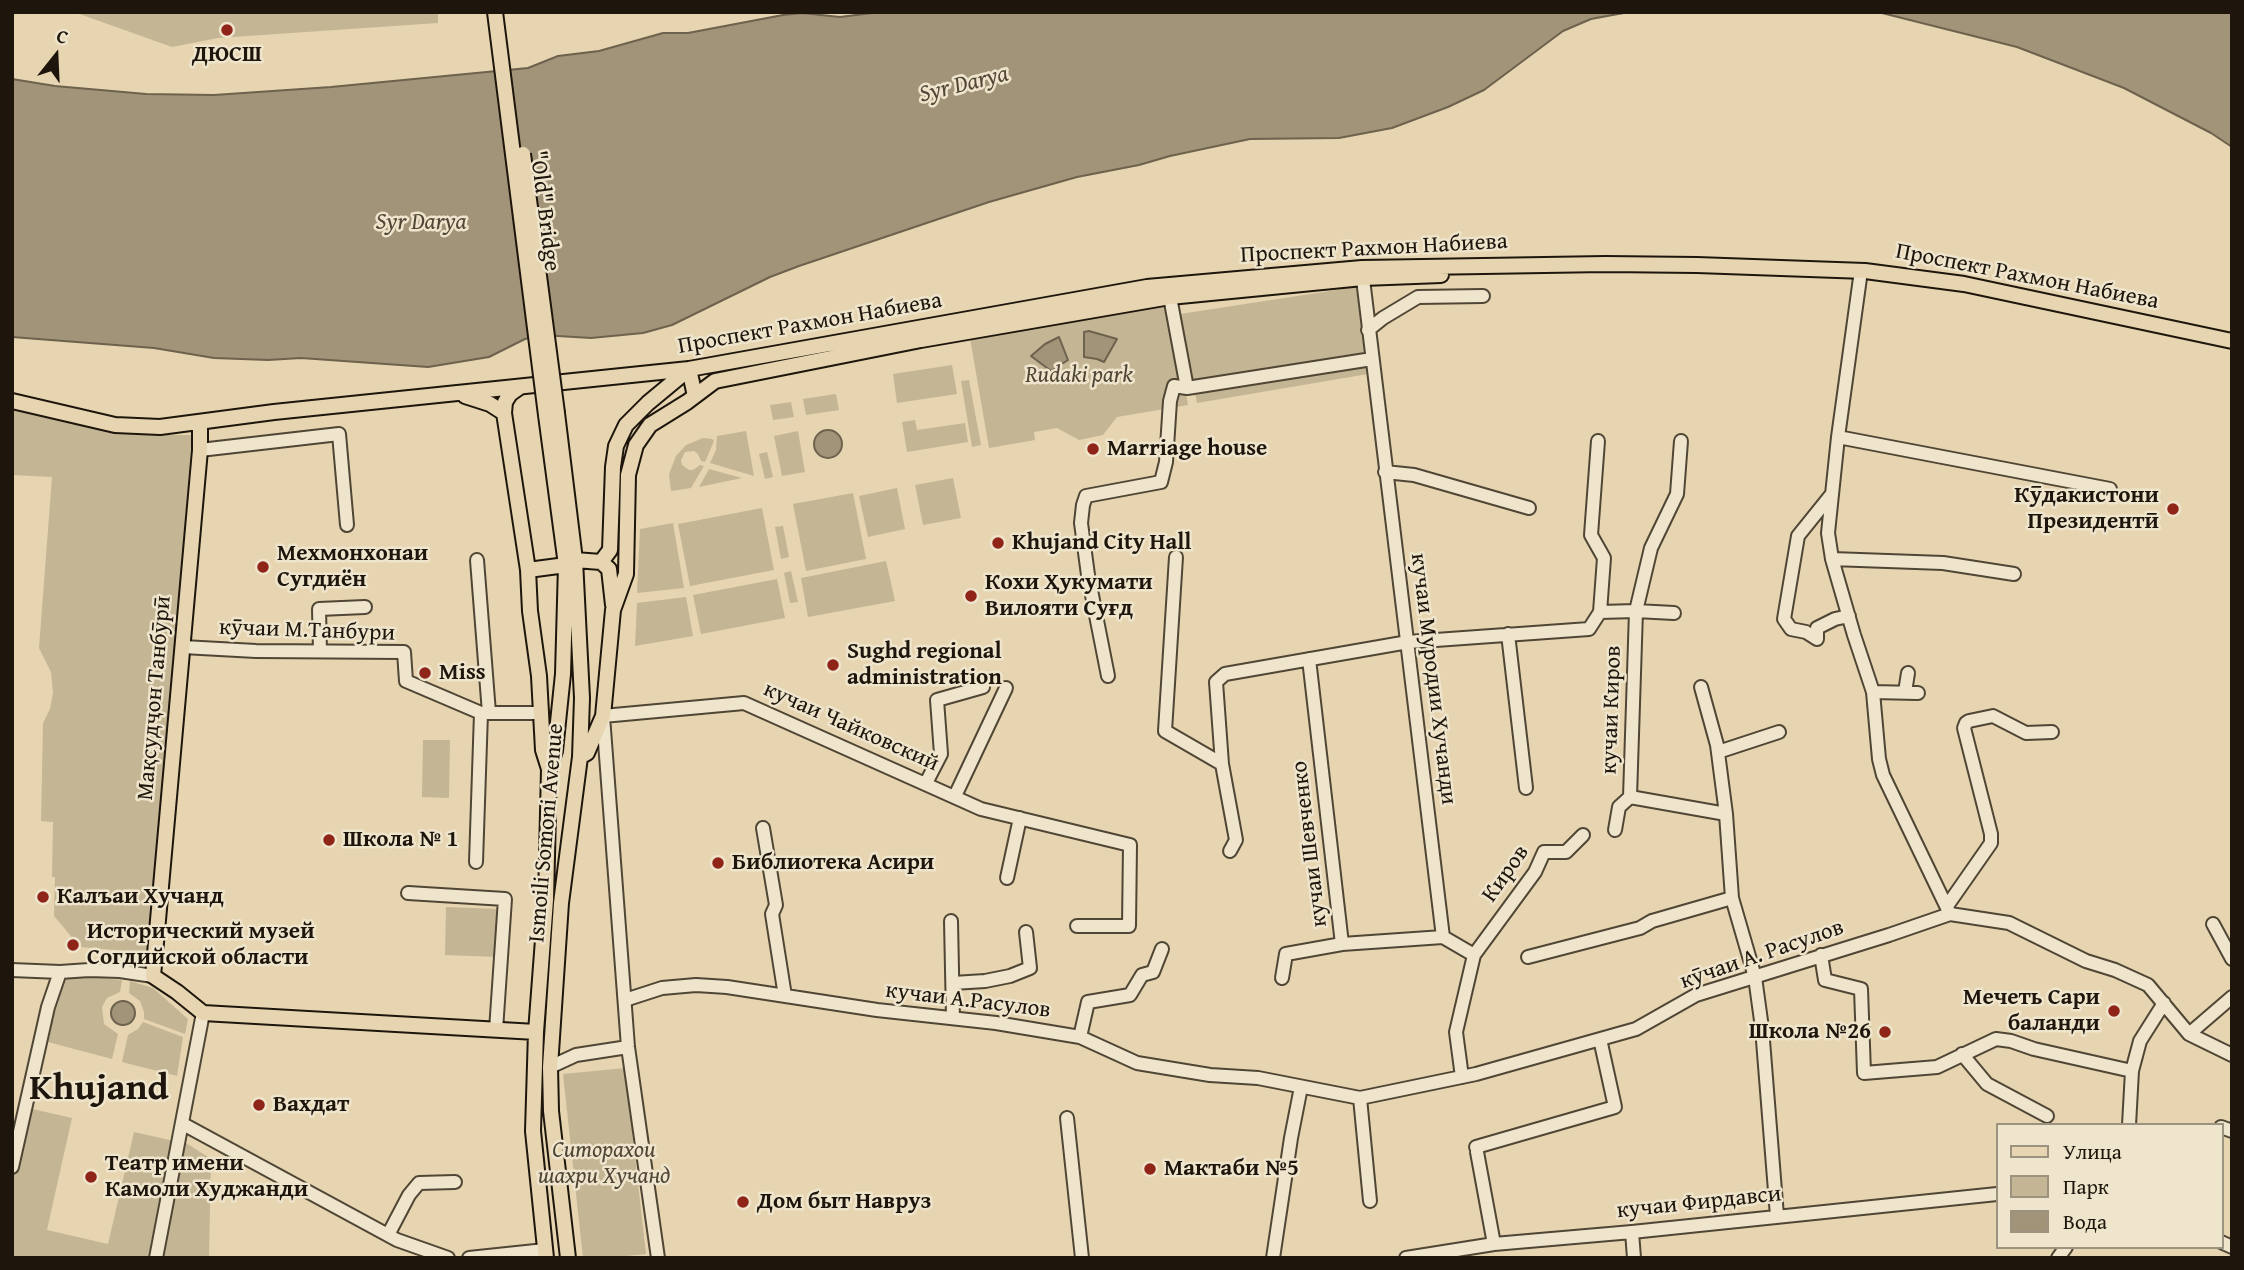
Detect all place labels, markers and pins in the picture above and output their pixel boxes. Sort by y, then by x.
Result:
marker: ДЮСШ [219,22,235,38]
place label: ДЮСШ [192,41,262,69]
place label: Marriage house [1107,435,1267,463]
marker: Marriage house [1085,441,1101,457]
place label: Кӯдакистони Президентӣ [2014,482,2159,536]
marker: Кӯдакистони Президентӣ [2165,501,2181,517]
place label: Khujand City Hall [1012,529,1191,557]
marker: Khujand City Hall [990,535,1006,551]
place label: Мехмонхонаи Сугдиён [277,540,428,594]
marker: Мехмонхонаи Сугдиён [255,559,271,575]
place label: Кохи Ҳукумати Вилояти Суғд [985,569,1153,623]
marker: Кохи Ҳукумати Вилояти Суғд [963,588,979,604]
place label: Sughd regional administration [847,638,1002,692]
marker: Sughd regional administration [825,657,841,673]
place label: Miss [439,659,486,687]
marker: Miss [417,665,433,681]
place label: Школа № 1 [343,826,458,854]
marker: Школа № 1 [321,832,337,848]
place label: Библиотека Асири [732,849,934,877]
marker: Библиотека Асири [710,855,726,871]
place label: Калъаи Хучанд [57,883,224,911]
marker: Калъаи Хучанд [35,889,51,905]
place label: Исторический музей Согдийской области [87,918,315,972]
marker: Исторический музей Согдийской области [65,937,81,953]
place label: Мечеть Сари баланди [1963,984,2100,1038]
marker: Мечеть Сари баланди [2106,1003,2122,1019]
place label: Школа №26 [1749,1018,1871,1046]
marker: Школа №26 [1877,1024,1893,1040]
place label: Вахдат [273,1091,349,1119]
marker: Вахдат [251,1097,267,1113]
place label: Театр имени Камоли Худжанди [105,1150,308,1204]
place label: Мактаби №5 [1164,1155,1299,1183]
marker: Мактаби №5 [1142,1161,1158,1177]
marker: Театр имени Камоли Худжанди [83,1169,99,1185]
place label: Дом быт Навруз [757,1188,931,1216]
marker: Дом быт Навруз [735,1194,751,1210]

